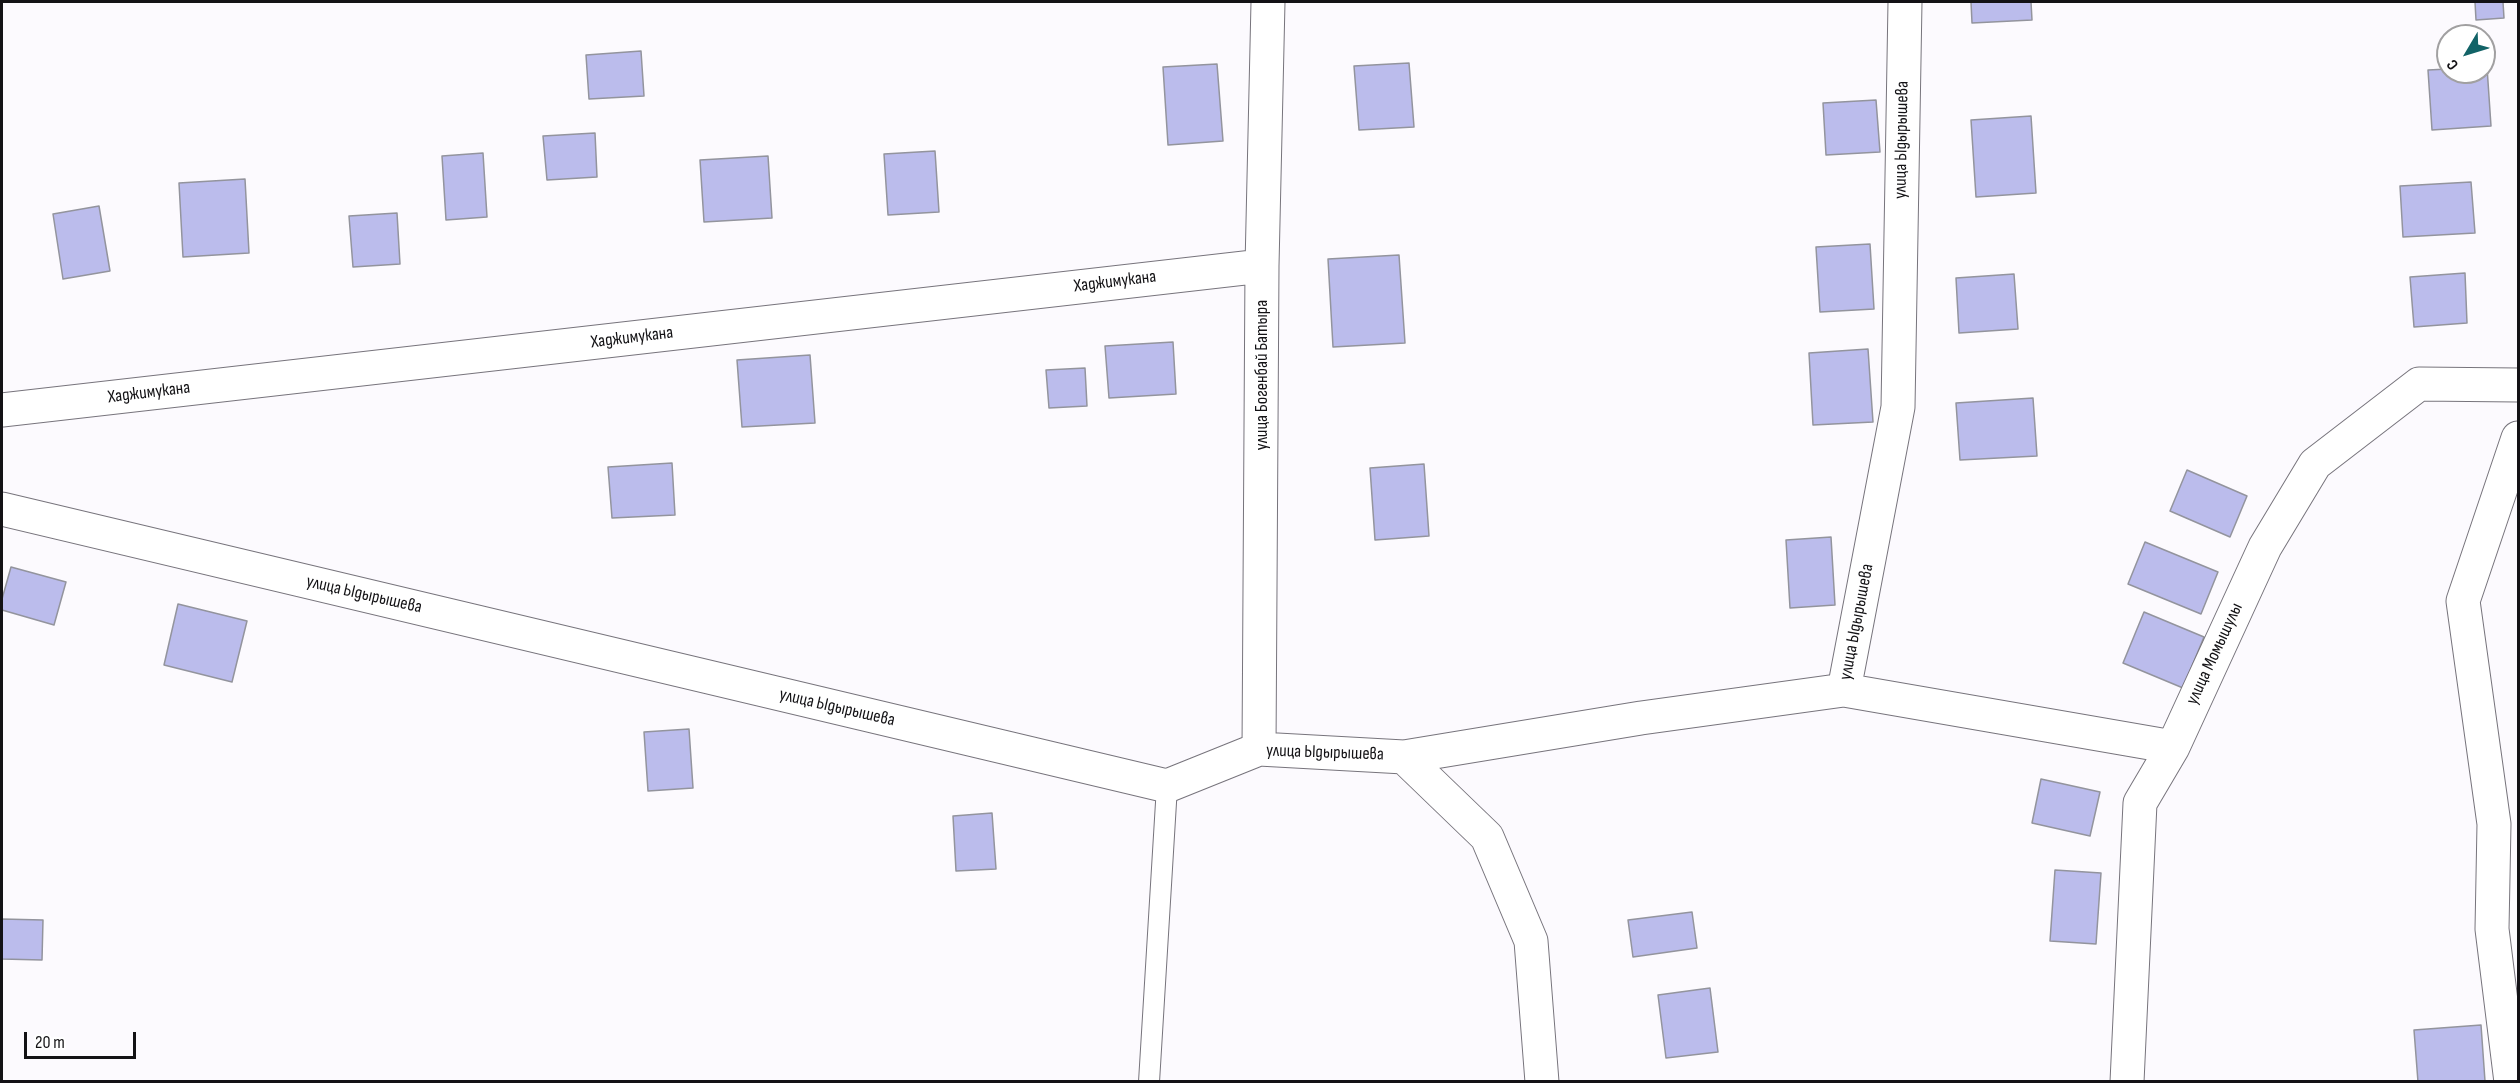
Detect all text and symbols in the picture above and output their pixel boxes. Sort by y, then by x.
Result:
north arrow [2436,24,2496,84]
text: С [2443,55,2463,73]
street label: улица Ыдырышева [1890,81,1914,199]
street label: Хаджимукана [1073,266,1157,298]
street label: улица Богенбай Батыра [1251,300,1273,450]
street label: Хаджимукана [590,322,674,354]
street label: Хаджимукана [107,377,191,409]
street label: улица Ыдырышева [1835,562,1879,682]
street label: улица Ыдырышева [304,571,424,619]
street label: улица Момышулы [2182,600,2248,708]
street label: улица Ыдырышева [777,684,897,732]
street label: улица Ыдырышева [1266,740,1384,766]
scale bar [27,1020,140,1058]
text: 20 m [35,1032,65,1053]

